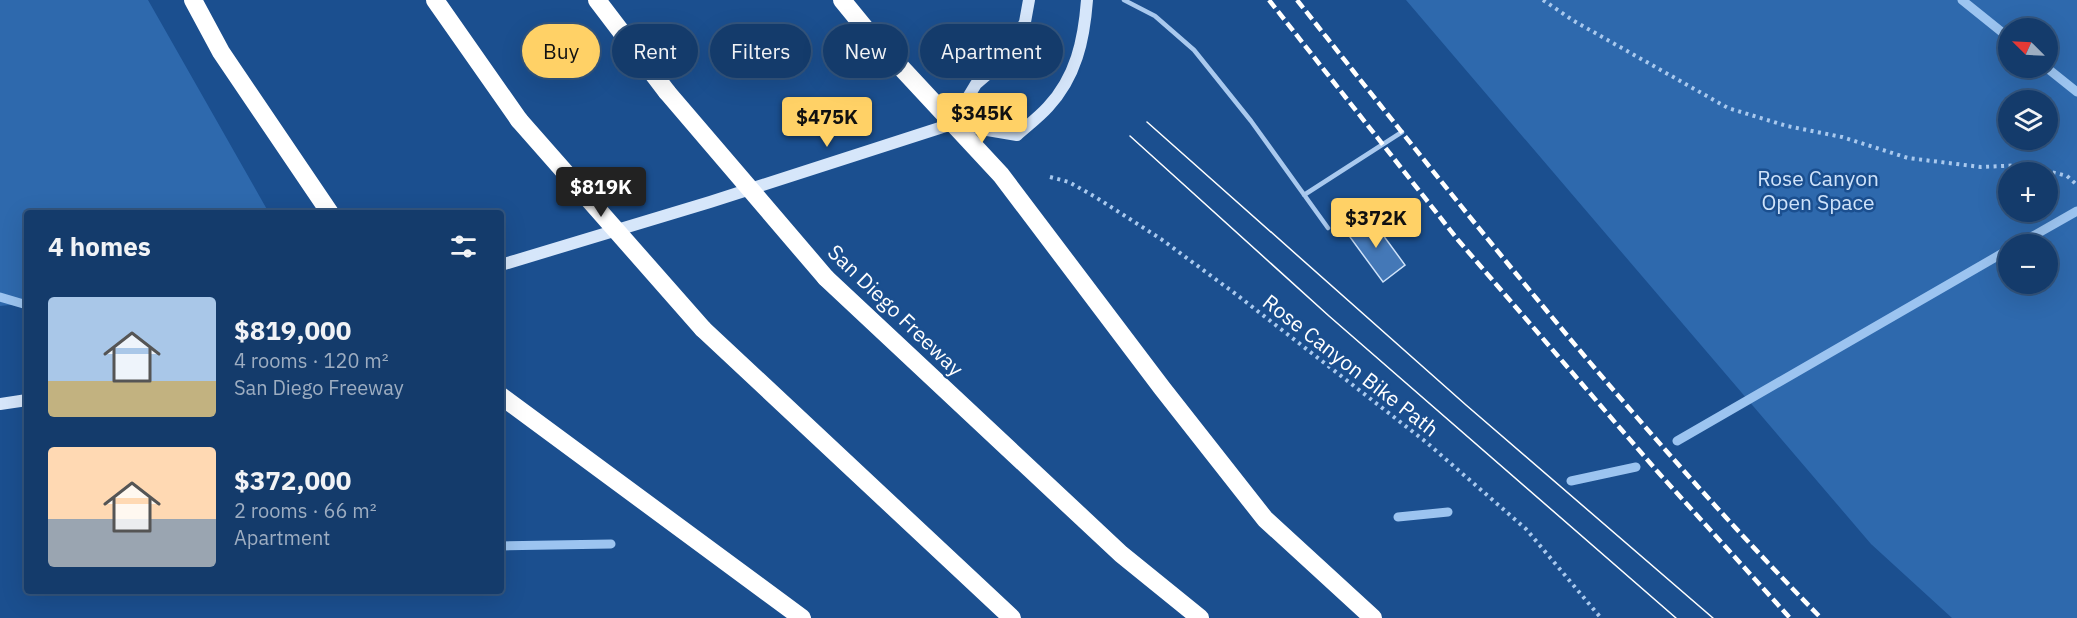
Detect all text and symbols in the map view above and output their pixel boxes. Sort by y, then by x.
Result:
north arrow [1998,18,2058,78]
map controls [1998,18,2058,294]
chip: Buy [522,24,600,78]
chip: Rent [612,24,698,78]
chip: Filters [710,24,811,78]
chip: New [823,24,908,78]
chip: Apartment [920,24,1063,78]
button: layers [1998,90,2058,150]
pin: $345K [940,93,1024,144]
pin: $475K [785,97,869,148]
text: $345K [951,99,1013,126]
text: $475K [796,103,858,130]
button: + [1998,162,2058,222]
park label: Rose Canyon Open Space [1757,164,1879,216]
pin: $819K [559,167,643,218]
text: $819K [570,173,632,200]
pin: $372K [1334,198,1418,249]
text: $372K [1345,204,1407,231]
text: 4 homes [48,229,151,263]
icon: filters [447,230,480,263]
button: − [1998,234,2058,294]
street label: San Diego Freeway [822,238,970,382]
street label: Rose Canyon Bike Path [1257,288,1445,442]
text: $819,000 [234,313,351,347]
icon: home [96,321,168,393]
text: 4 rooms · 120 m² [234,347,389,374]
text: San Diego Freeway [234,374,404,401]
text: $372,000 [234,463,351,497]
icon: home [96,471,168,543]
text: 2 rooms · 66 m² [234,497,377,524]
text: Apartment [234,524,330,551]

